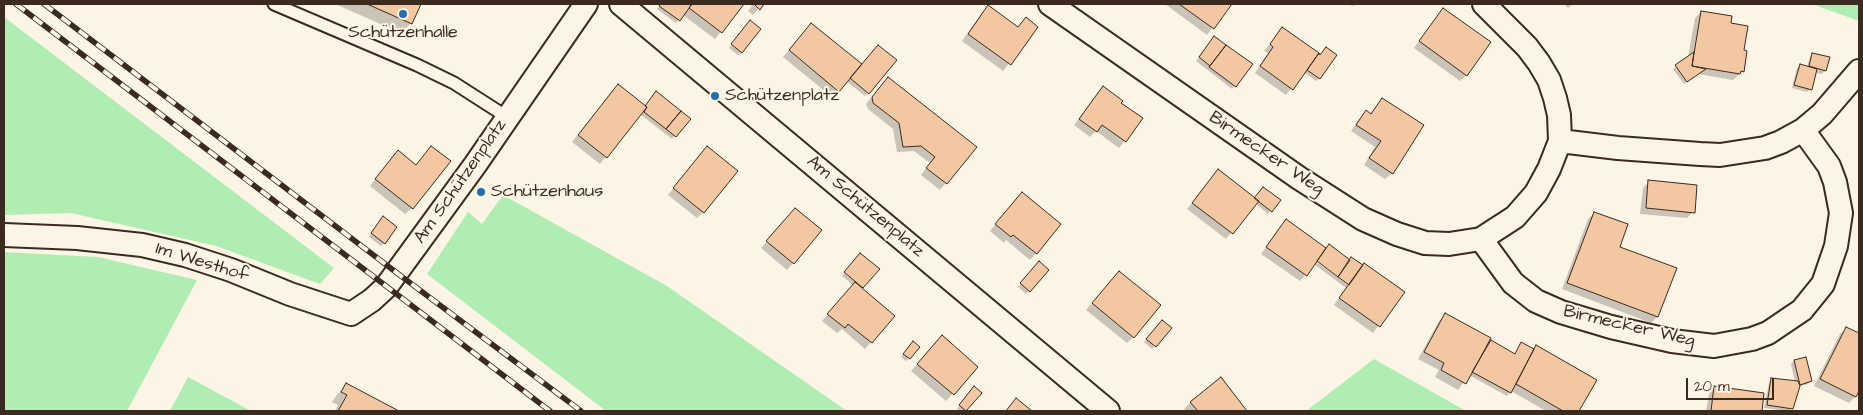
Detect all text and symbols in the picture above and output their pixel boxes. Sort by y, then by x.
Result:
marker: Schützenhalle [397,8,409,20]
place label: Schützenhalle [348,22,458,44]
place label: Schützenplatz [725,85,839,107]
marker: Schützenplatz [709,90,721,102]
street label: Birmecker Weg [1204,107,1328,201]
street label: Am Schützenplatz [410,116,512,248]
street label: Am Schützenplatz [802,152,928,262]
place label: Schützenhaus [491,181,603,203]
marker: Schützenhaus [475,186,487,198]
street label: Im Westhof [153,239,251,287]
street label: Birmecker Weg [1561,301,1697,353]
scale bar [1688,368,1776,400]
text: 20 m [1694,376,1730,397]

